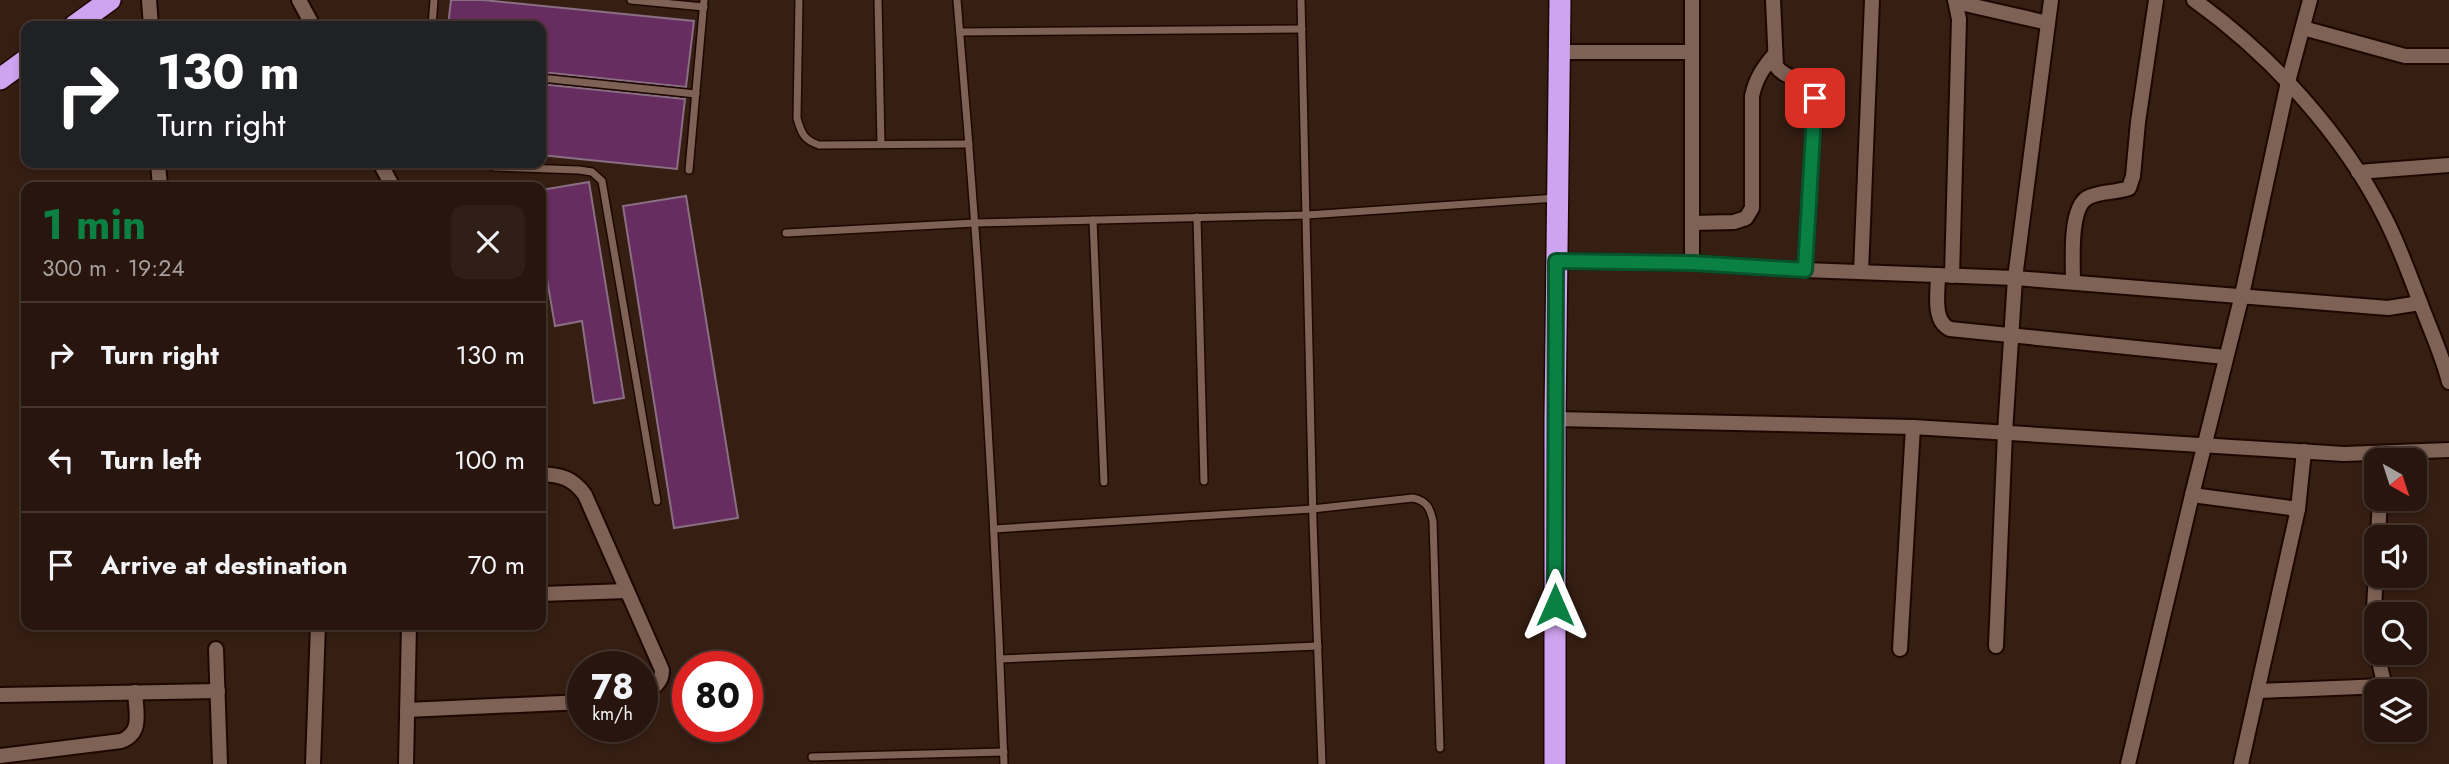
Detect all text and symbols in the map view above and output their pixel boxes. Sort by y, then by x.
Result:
text: 130 m [157,37,300,107]
icon: right [42,49,133,140]
pin [1785,68,1845,128]
icon: arrive [1796,79,1834,117]
text: Turn right [157,102,286,148]
text: 1 min [42,194,146,255]
button: close [451,205,525,279]
text: 300 m · 19:24 [42,251,185,285]
icon: right [42,336,80,374]
text: Turn right [101,336,219,374]
text: 130 m [455,336,525,374]
icon: left [42,441,80,479]
text: Turn left [101,441,201,479]
text: 100 m [454,441,525,479]
north arrow [2364,448,2427,511]
map controls [2364,448,2427,742]
button: sound [2364,525,2427,588]
icon: arrive [42,546,80,584]
text: Arrive at destination [101,546,348,584]
text: 70 m [468,546,525,584]
position arrow [1518,568,1592,642]
button: search [2364,602,2427,665]
speed limit sign: 80 [672,651,763,742]
text: 78 [591,662,634,712]
button: layers [2364,679,2427,742]
text: km/h [592,701,633,727]

